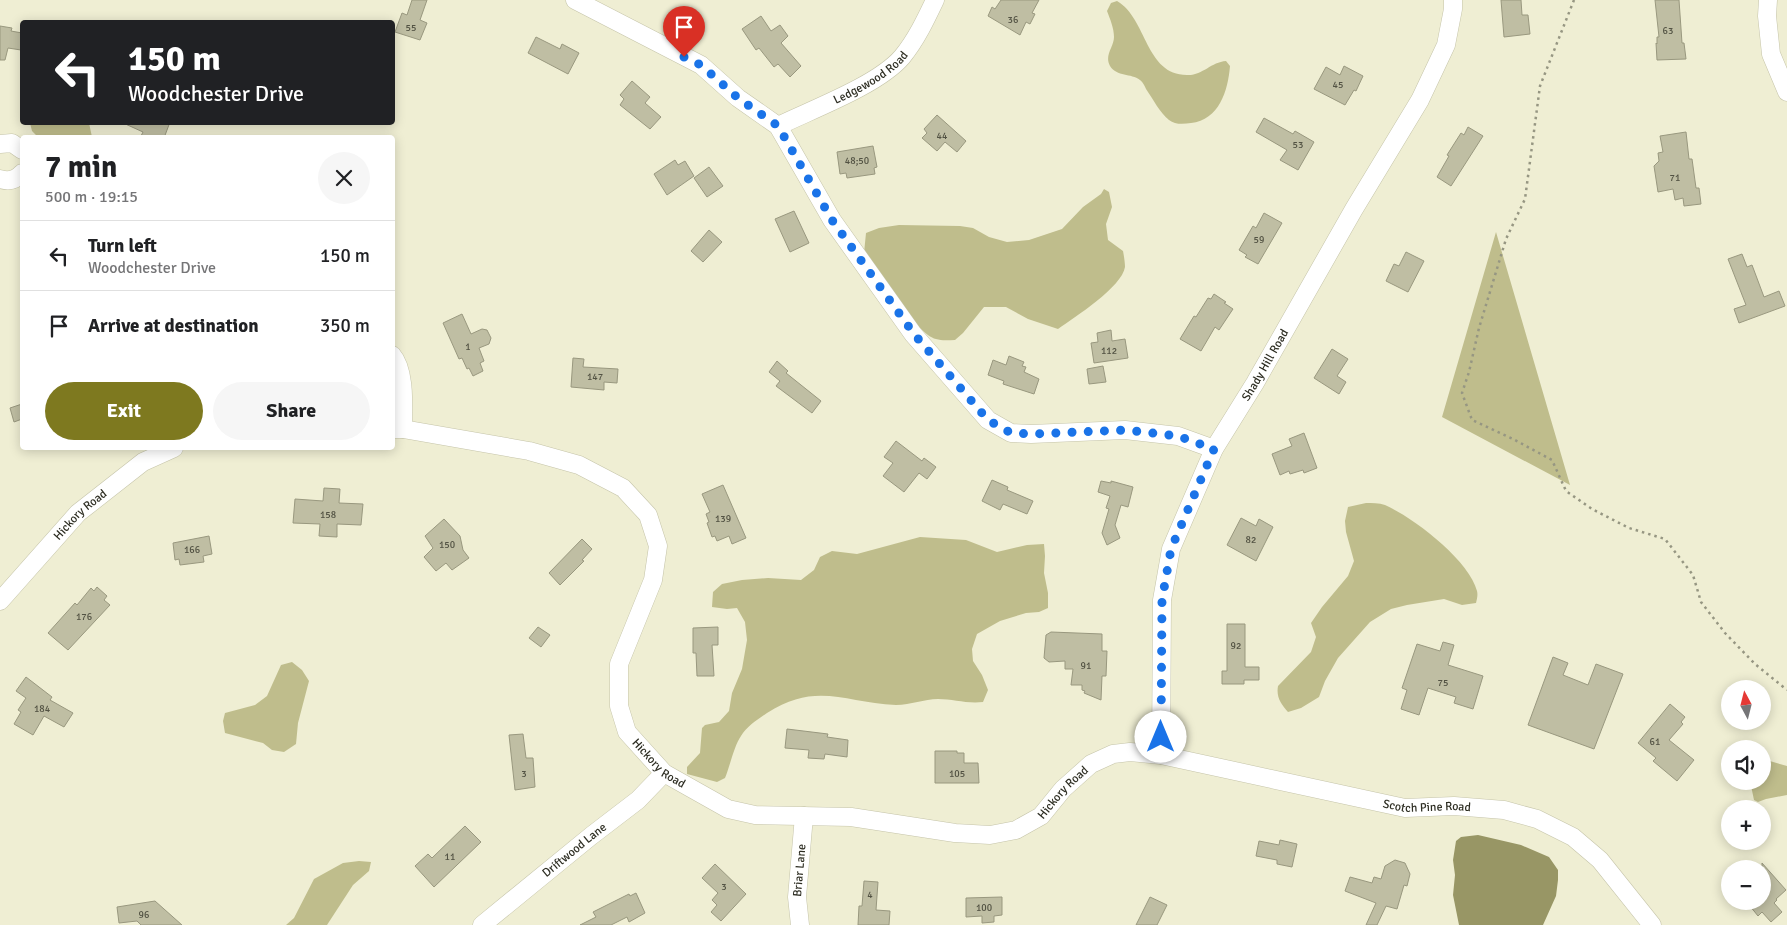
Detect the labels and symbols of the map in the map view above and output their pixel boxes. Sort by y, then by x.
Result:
pin [663,6,705,57]
house number: 36 [1008,14,1018,26]
house number: 55 [406,22,416,34]
house number: 63 [1663,25,1673,37]
street label: Ledgewood Road [831,48,912,108]
house number: 45 [1333,79,1343,91]
house number: 44 [937,130,948,142]
house number: 53 [1293,139,1303,151]
house number: 48;50 [845,155,869,167]
house number: 71 [1670,172,1680,184]
house number: 59 [1254,234,1264,246]
street label: Shady Hill Road [1239,327,1292,404]
house number: 1 [465,341,471,353]
house number: 112 [1101,345,1117,357]
house number: 147 [587,371,603,383]
street label: Hickory Road [51,486,110,543]
house number: 158 [320,509,336,521]
house number: 139 [715,513,731,525]
house number: 82 [1246,534,1256,546]
house number: 150 [439,539,455,551]
house number: 166 [184,544,200,556]
house number: 176 [76,611,92,623]
house number: 92 [1231,640,1241,652]
house number: 91 [1081,660,1091,672]
house number: 75 [1438,677,1448,689]
north arrow [1721,680,1771,730]
house number: 184 [34,703,51,715]
position arrow [1134,710,1186,762]
street label: Hickory Road [628,736,688,792]
house number: 61 [1650,736,1660,748]
street label: Hickory Road [1035,763,1092,822]
house number: 3 [521,768,527,780]
house number: 105 [949,768,965,780]
street label: Scotch Pine Road [1381,796,1471,816]
street label: Driftwood Lane [539,820,610,881]
street label: Briar Lane [790,843,810,897]
house number: 11 [445,851,455,863]
house number: 3 [721,881,727,893]
house number: 4 [867,889,873,901]
house number: 100 [976,902,992,914]
house number: 96 [139,909,149,921]

